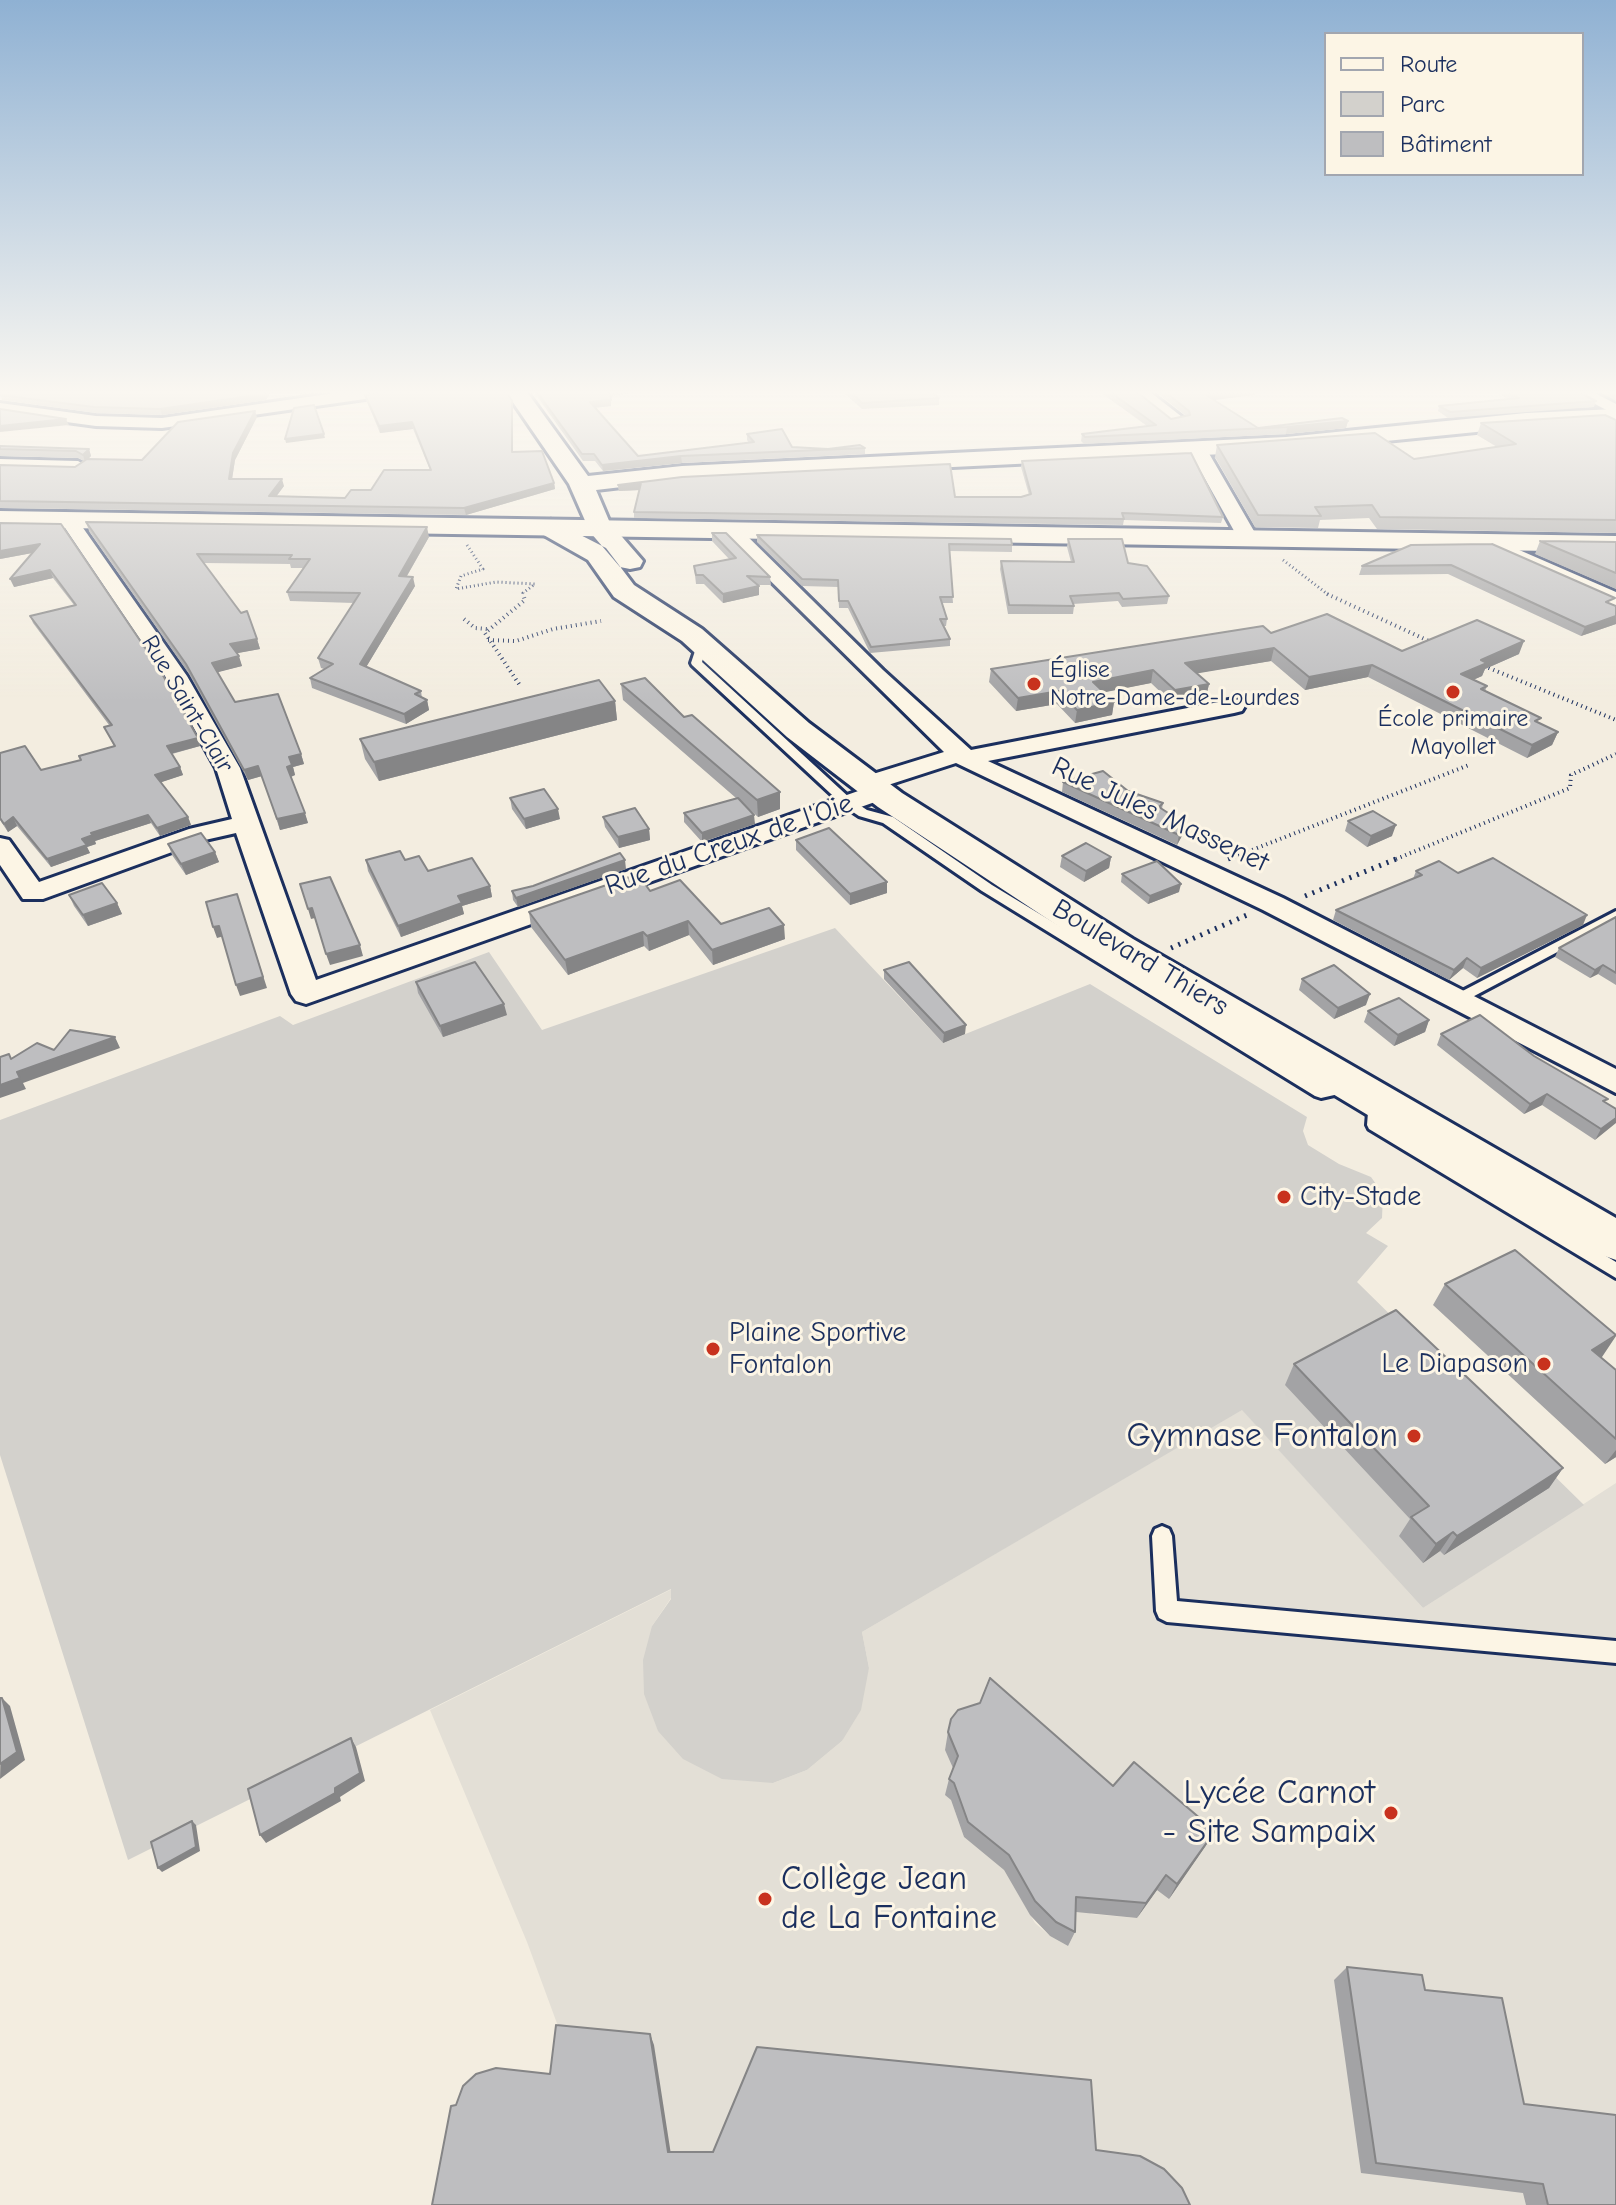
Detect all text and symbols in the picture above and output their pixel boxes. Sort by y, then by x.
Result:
legend [1324,32,1584,176]
text: Route [1400,50,1457,78]
text: Parc [1400,90,1445,118]
text: Bâtiment [1400,130,1492,158]
street label: Rue Saint-Clair [135,630,239,778]
place label: Église Notre-Dame-de-Lourdes [1050,656,1299,712]
marker: Église Notre-Dame-de-Lourdes [1025,675,1043,693]
marker: École primaire Mayollet [1444,683,1462,701]
place label: École primaire Mayollet [1378,705,1528,761]
street label: Rue Jules Massenet [1046,750,1274,880]
street label: Rue du Creux de l'Oie [601,787,857,903]
street label: Boulevard Thiers [1046,892,1234,1024]
place label: City-Stade [1300,1180,1421,1214]
marker: City-Stade [1275,1188,1293,1206]
place label: Plaine Sportive Fontalon [729,1316,906,1382]
marker: Plaine Sportive Fontalon [704,1340,722,1358]
place label: Le Diapason [1382,1347,1528,1381]
marker: Le Diapason [1535,1355,1553,1373]
place label: Gymnase Fontalon [1127,1416,1398,1456]
marker: Gymnase Fontalon [1405,1427,1423,1445]
place label: Lycée Carnot - Site Sampaix [1163,1773,1375,1852]
marker: Lycée Carnot - Site Sampaix [1382,1804,1400,1822]
place label: Collège Jean de La Fontaine [781,1859,997,1938]
marker: Collège Jean de La Fontaine [756,1890,774,1908]

